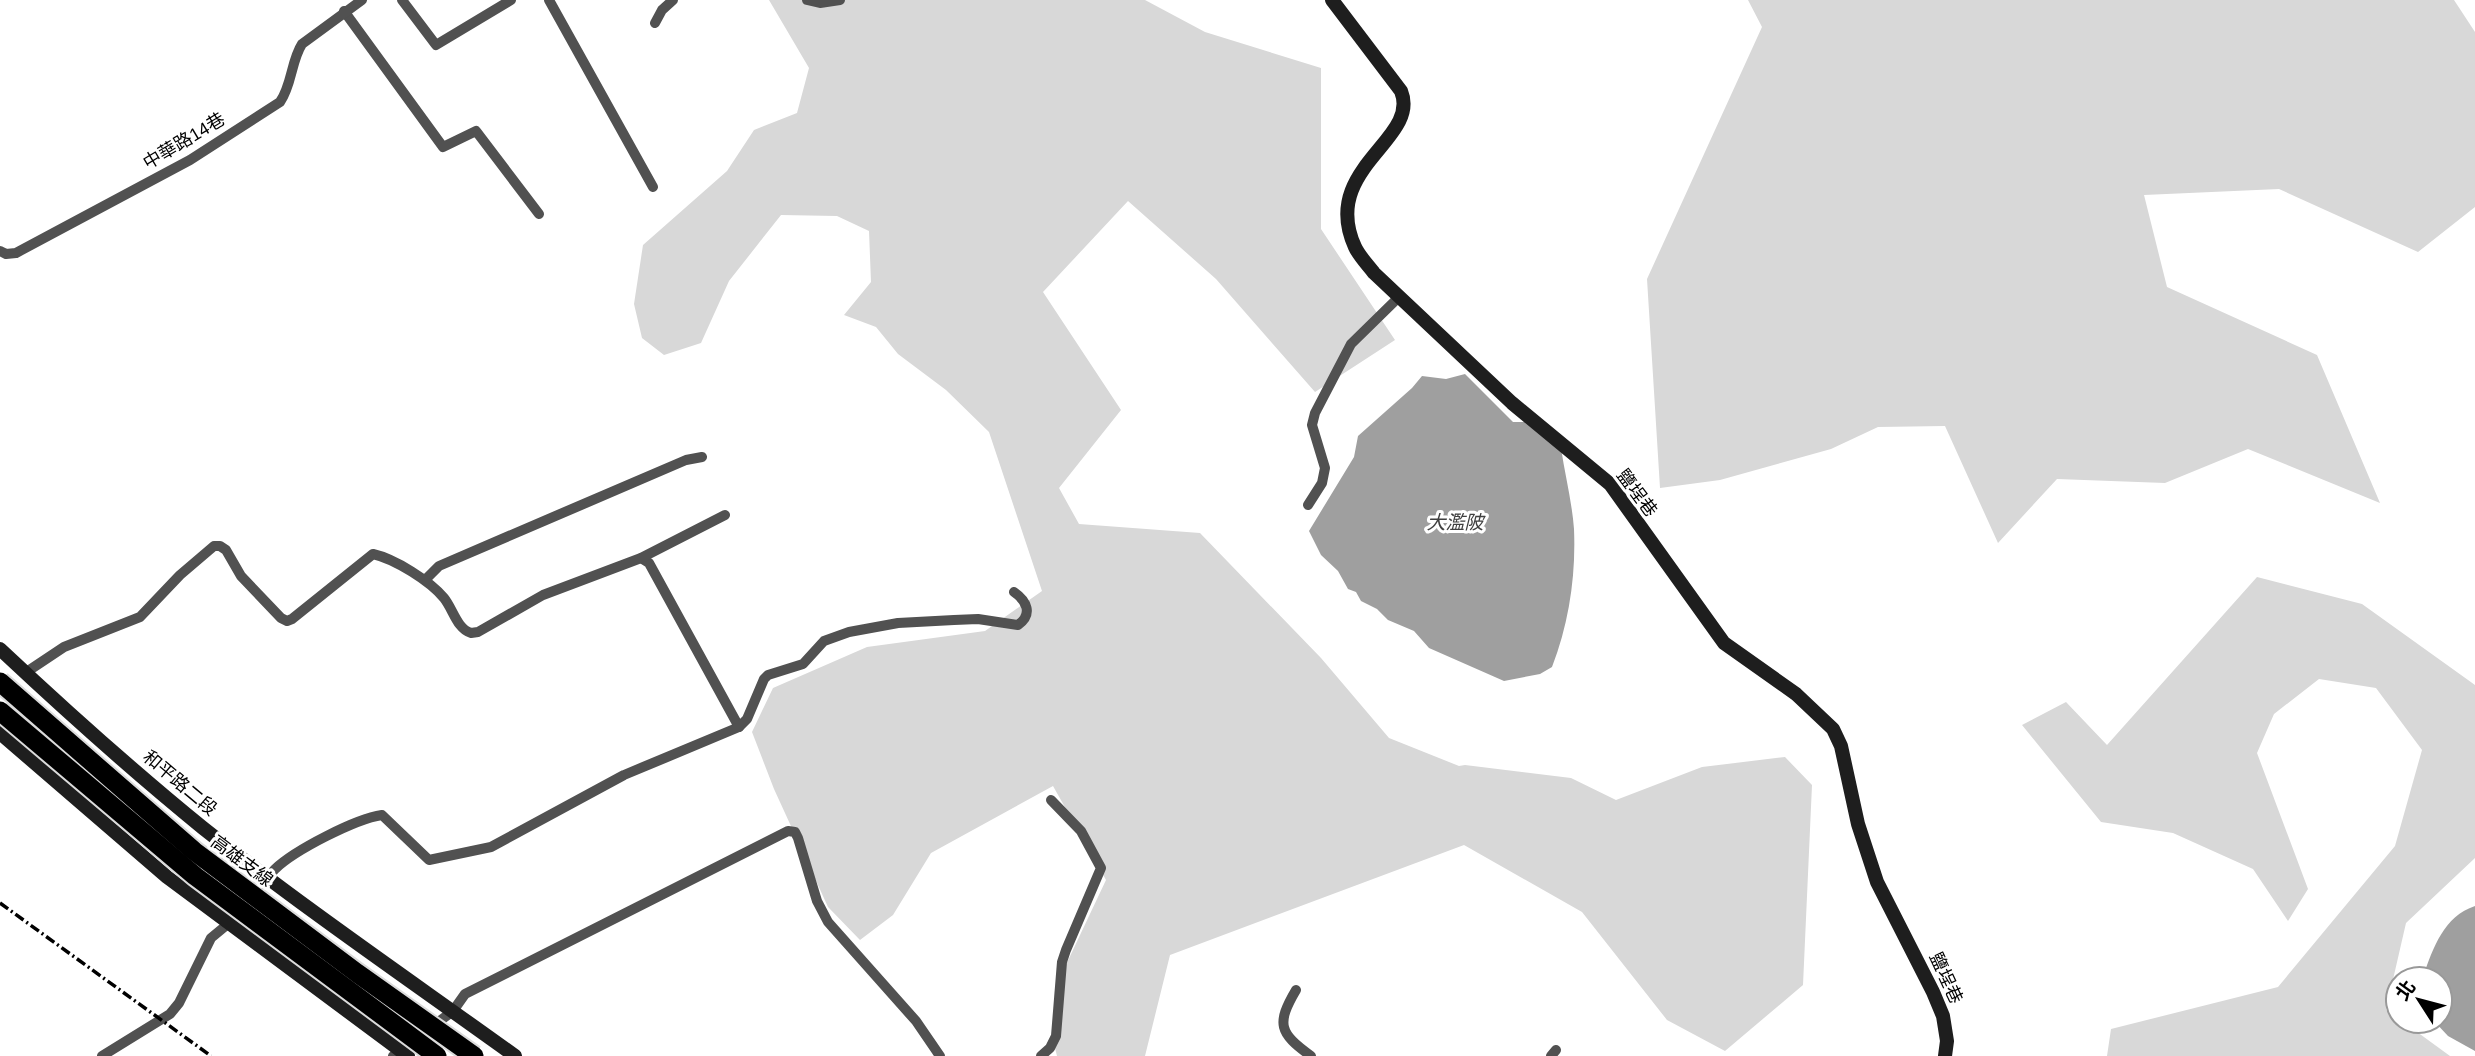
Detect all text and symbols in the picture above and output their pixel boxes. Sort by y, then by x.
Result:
street label: 中華路14巷 [139,109,229,173]
street label: 鹽埕巷 [1613,465,1661,521]
water label: 大濫陂 [1426,512,1486,533]
street label: 和平路二段 [139,746,221,820]
street label: 高雄支線 [207,831,277,891]
street label: 鹽埕巷 [1926,949,1966,1007]
north arrow [2384,965,2454,1035]
text: 北 [2392,976,2420,1004]

